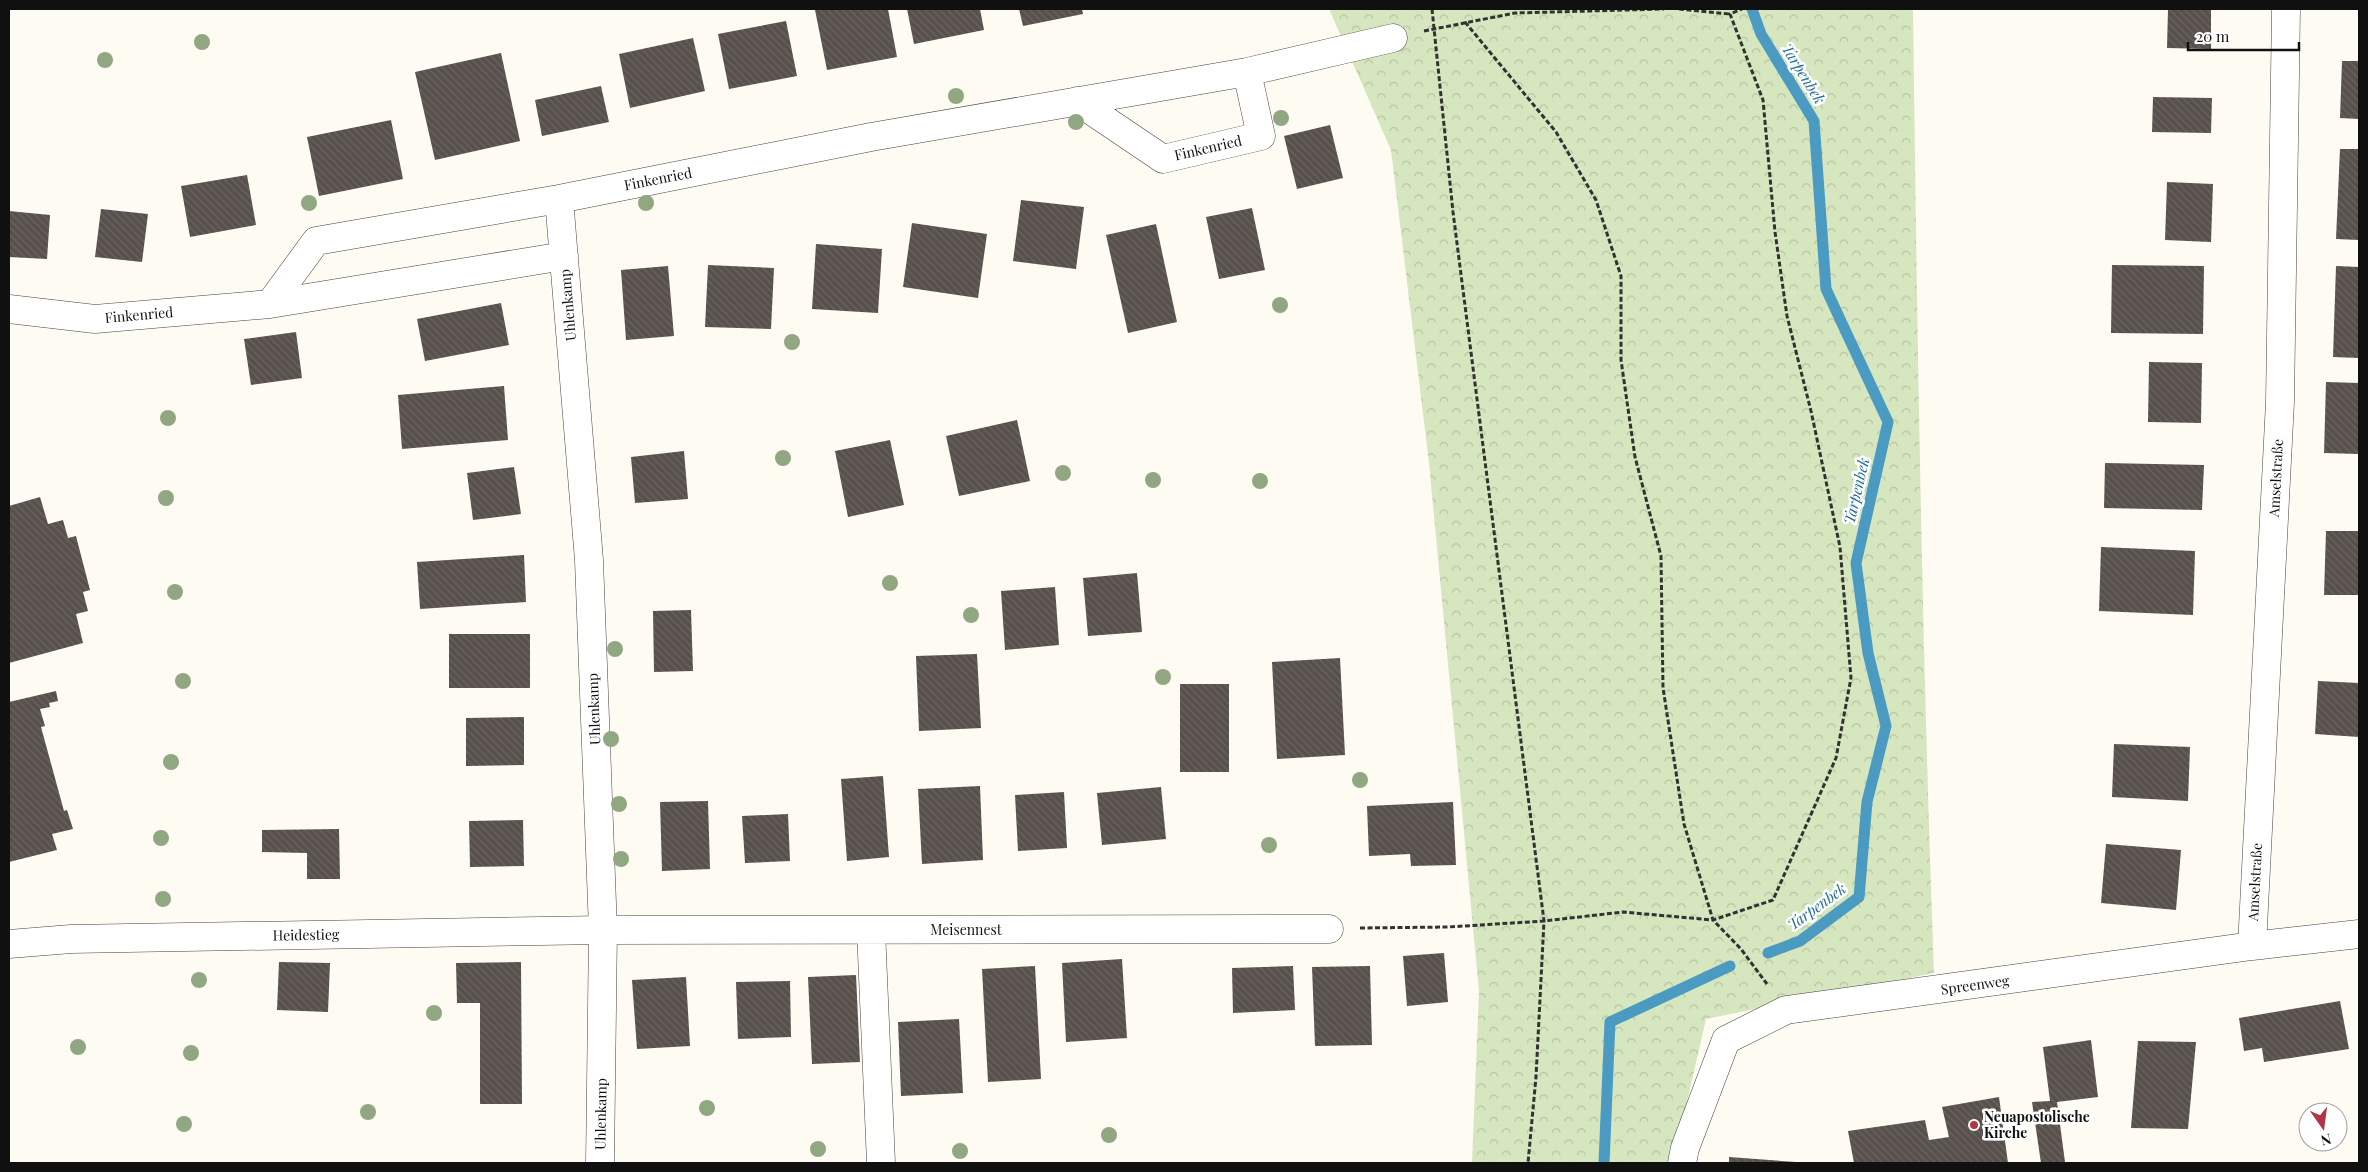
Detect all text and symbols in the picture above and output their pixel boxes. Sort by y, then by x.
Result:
scale bar [2188,20,2299,52]
text: 20 m [2196,26,2230,46]
water label: Tarpenbek [1777,40,1830,108]
street label: Finkenried [1172,131,1244,165]
street label: Finkenried [622,163,693,194]
street label: Uhlenkamp [555,268,580,342]
street label: Finkenried [104,302,174,327]
street label: Amselstraße [2264,438,2287,519]
water label: Tarpenbek [1839,455,1873,526]
street label: Uhlenkamp [583,673,604,745]
street label: Amselstraße [2243,842,2266,923]
water label: Tarpenbek [1783,878,1850,934]
street label: Meisennest [930,920,1003,939]
street label: Heidestieg [273,924,340,945]
street label: Spreenweg [1939,970,2011,999]
street label: Uhlenkamp [590,1078,611,1150]
north arrow [2298,1102,2348,1152]
place label: Neuapostolische Kirche [1984,1107,2090,1142]
marker: Neuapostolische Kirche [1968,1119,1980,1131]
text: N [2319,1130,2333,1151]

